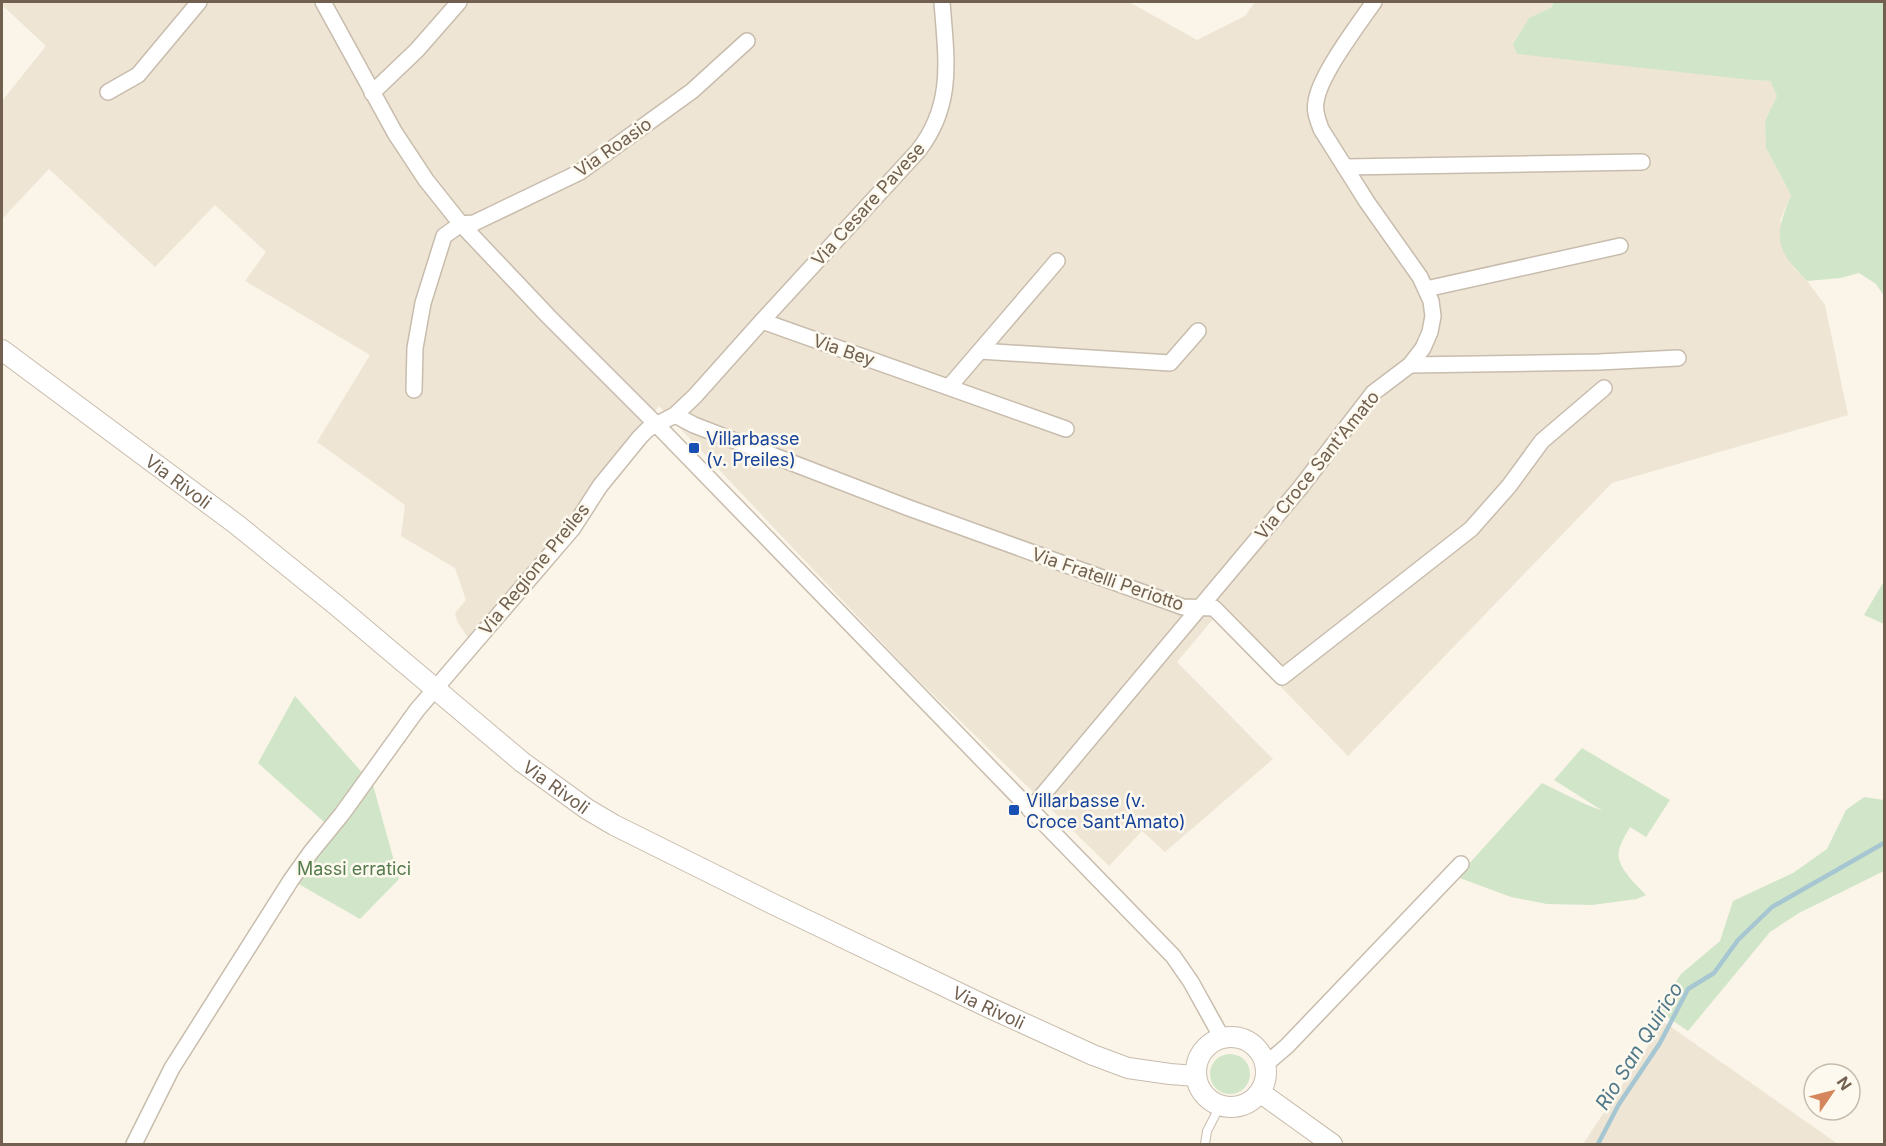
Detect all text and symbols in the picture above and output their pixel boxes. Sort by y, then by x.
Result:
street label: Via Roasio [571,113,655,181]
street label: Via Cesare Pavese [807,138,929,270]
street label: Via Bey [810,330,878,370]
street label: Via Croce Sant'Amato [1251,386,1383,544]
place label: Villarbasse (v. Preiles) [706,428,799,470]
marker: Villarbasse (v. Preiles) [687,441,701,455]
street label: Via Rivoli [141,450,216,513]
street label: Via Regione Preiles [474,499,594,639]
street label: Via Fratelli Periotto [1029,543,1187,615]
street label: Via Rivoli [519,756,594,818]
place label: Villarbasse (v. Croce Sant'Amato) [1026,790,1186,832]
marker: Villarbasse (v. Croce Sant'Amato) [1007,803,1021,817]
park label: Massi erratici [297,858,411,879]
water label: Rio San Quirico [1590,978,1688,1114]
street label: Via Rivoli [949,981,1028,1033]
north arrow [1802,1062,1862,1122]
text: N [1833,1073,1856,1094]

